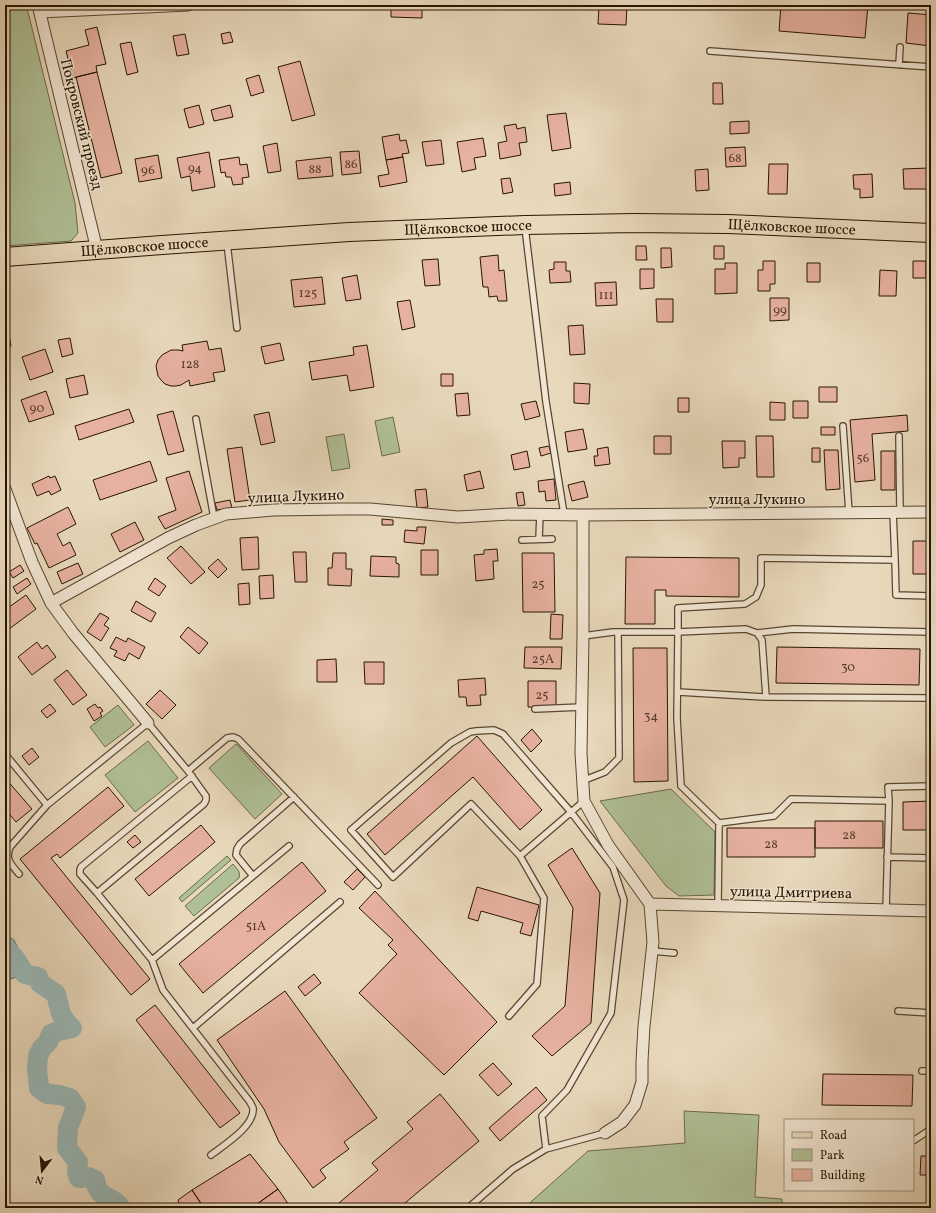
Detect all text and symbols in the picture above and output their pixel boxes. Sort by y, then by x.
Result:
street label: Покровский проезд [54,56,107,193]
house number: 68 [728,150,742,168]
house number: 86 [344,156,358,174]
house number: 94 [188,160,202,178]
house number: 88 [308,161,322,179]
house number: 96 [141,162,155,180]
street label: Щёлковское шоссе [727,215,856,242]
street label: Щёлковское шоссе [404,216,532,242]
street label: Щёлковское шоссе [80,233,209,263]
house number: 125 [299,285,317,303]
house number: 111 [598,287,614,305]
house number: 99 [773,302,787,320]
house number: 128 [181,356,199,374]
house number: 90 [30,400,45,418]
house number: 56 [857,450,870,468]
street label: улица Лукино [247,485,345,510]
street label: улица Лукино [709,490,805,511]
house number: 25 [531,576,545,594]
house number: 25А [532,651,554,669]
house number: 30 [841,659,855,677]
house number: 25 [535,687,549,705]
house number: 34 [644,708,658,726]
house number: 28 [842,827,856,845]
house number: 28 [764,836,778,854]
street label: улица Дмитриева [730,882,852,905]
house number: 51А [246,918,266,936]
legend [784,1119,914,1191]
text: Road [820,1128,847,1144]
text: Park [820,1148,845,1164]
north arrow [22,1151,62,1191]
text: Building [820,1168,865,1184]
text: N [34,1171,46,1187]

